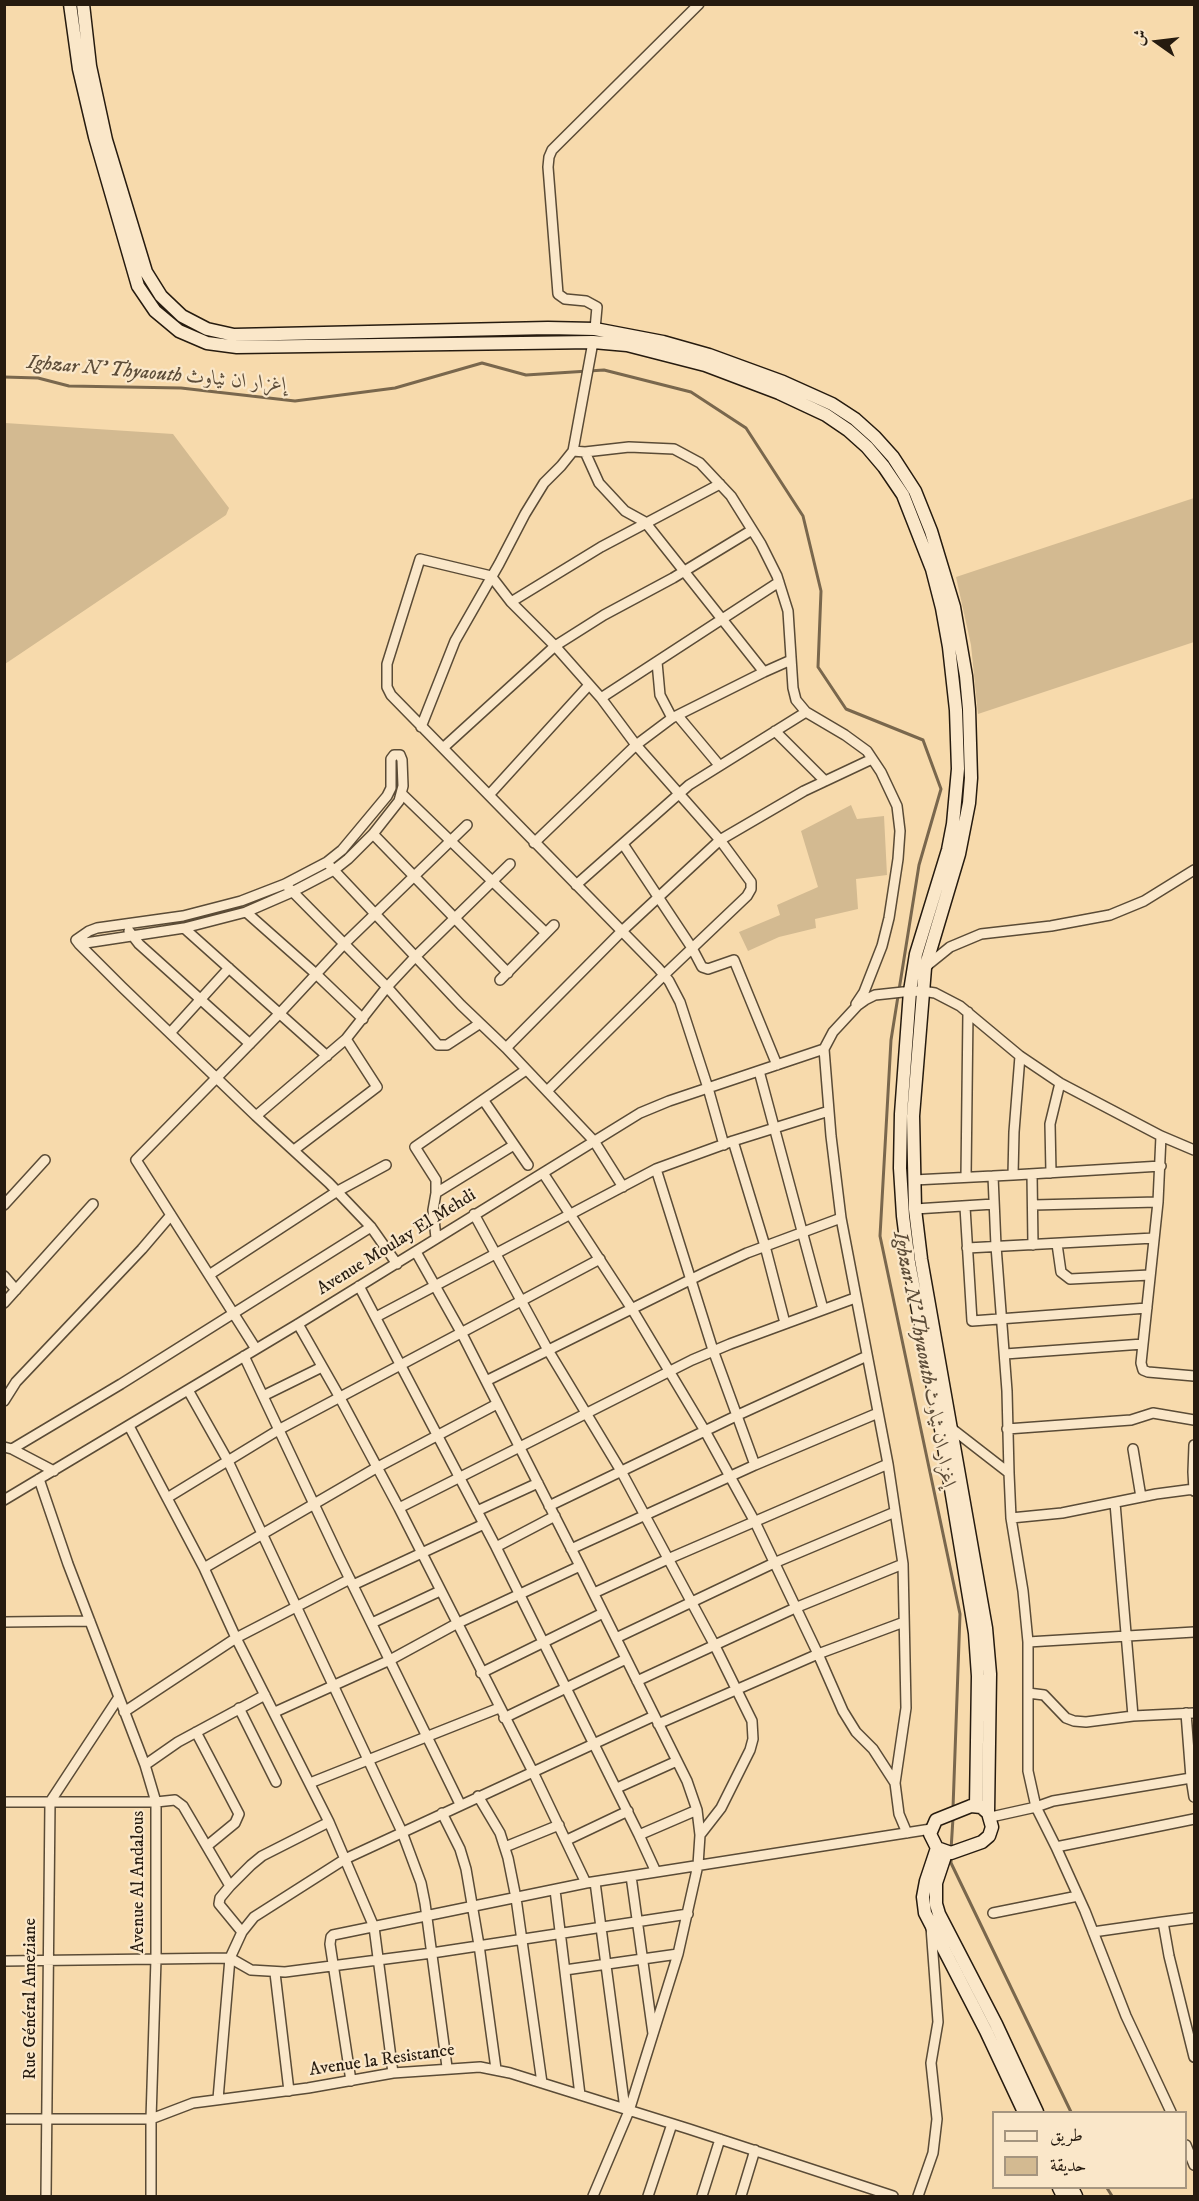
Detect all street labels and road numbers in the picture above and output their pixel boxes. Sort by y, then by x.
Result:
street label: Avenue Moulay El Mehdi [314,1185,480,1301]
street label: Avenue Al Andalous [128,1811,150,1953]
street label: Rue Général Ameziane [20,1918,42,2080]
street label: Avenue la Resistance [308,2040,456,2082]

